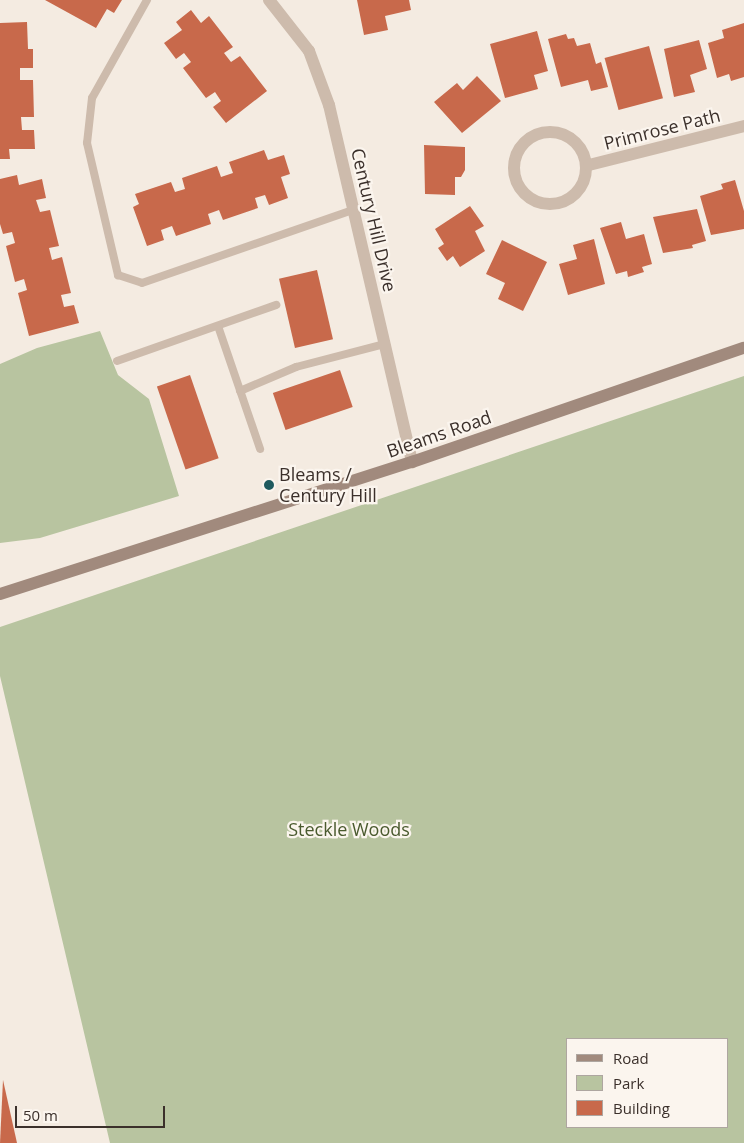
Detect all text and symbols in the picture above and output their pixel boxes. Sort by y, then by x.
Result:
street label: Primrose Path [602,104,722,154]
street label: Century Hill Drive [347,146,401,294]
street label: Bleams Road [384,406,494,462]
place label: Bleams / Century Hill [279,464,377,506]
marker: Bleams / Century Hill [263,479,275,491]
park label: Steckle Woods [288,818,410,840]
legend [566,1038,729,1128]
text: Road [613,1048,649,1068]
text: Park [613,1073,644,1093]
scale bar [18,1096,168,1128]
text: Building [613,1098,670,1118]
text: 50 m [23,1105,58,1125]

